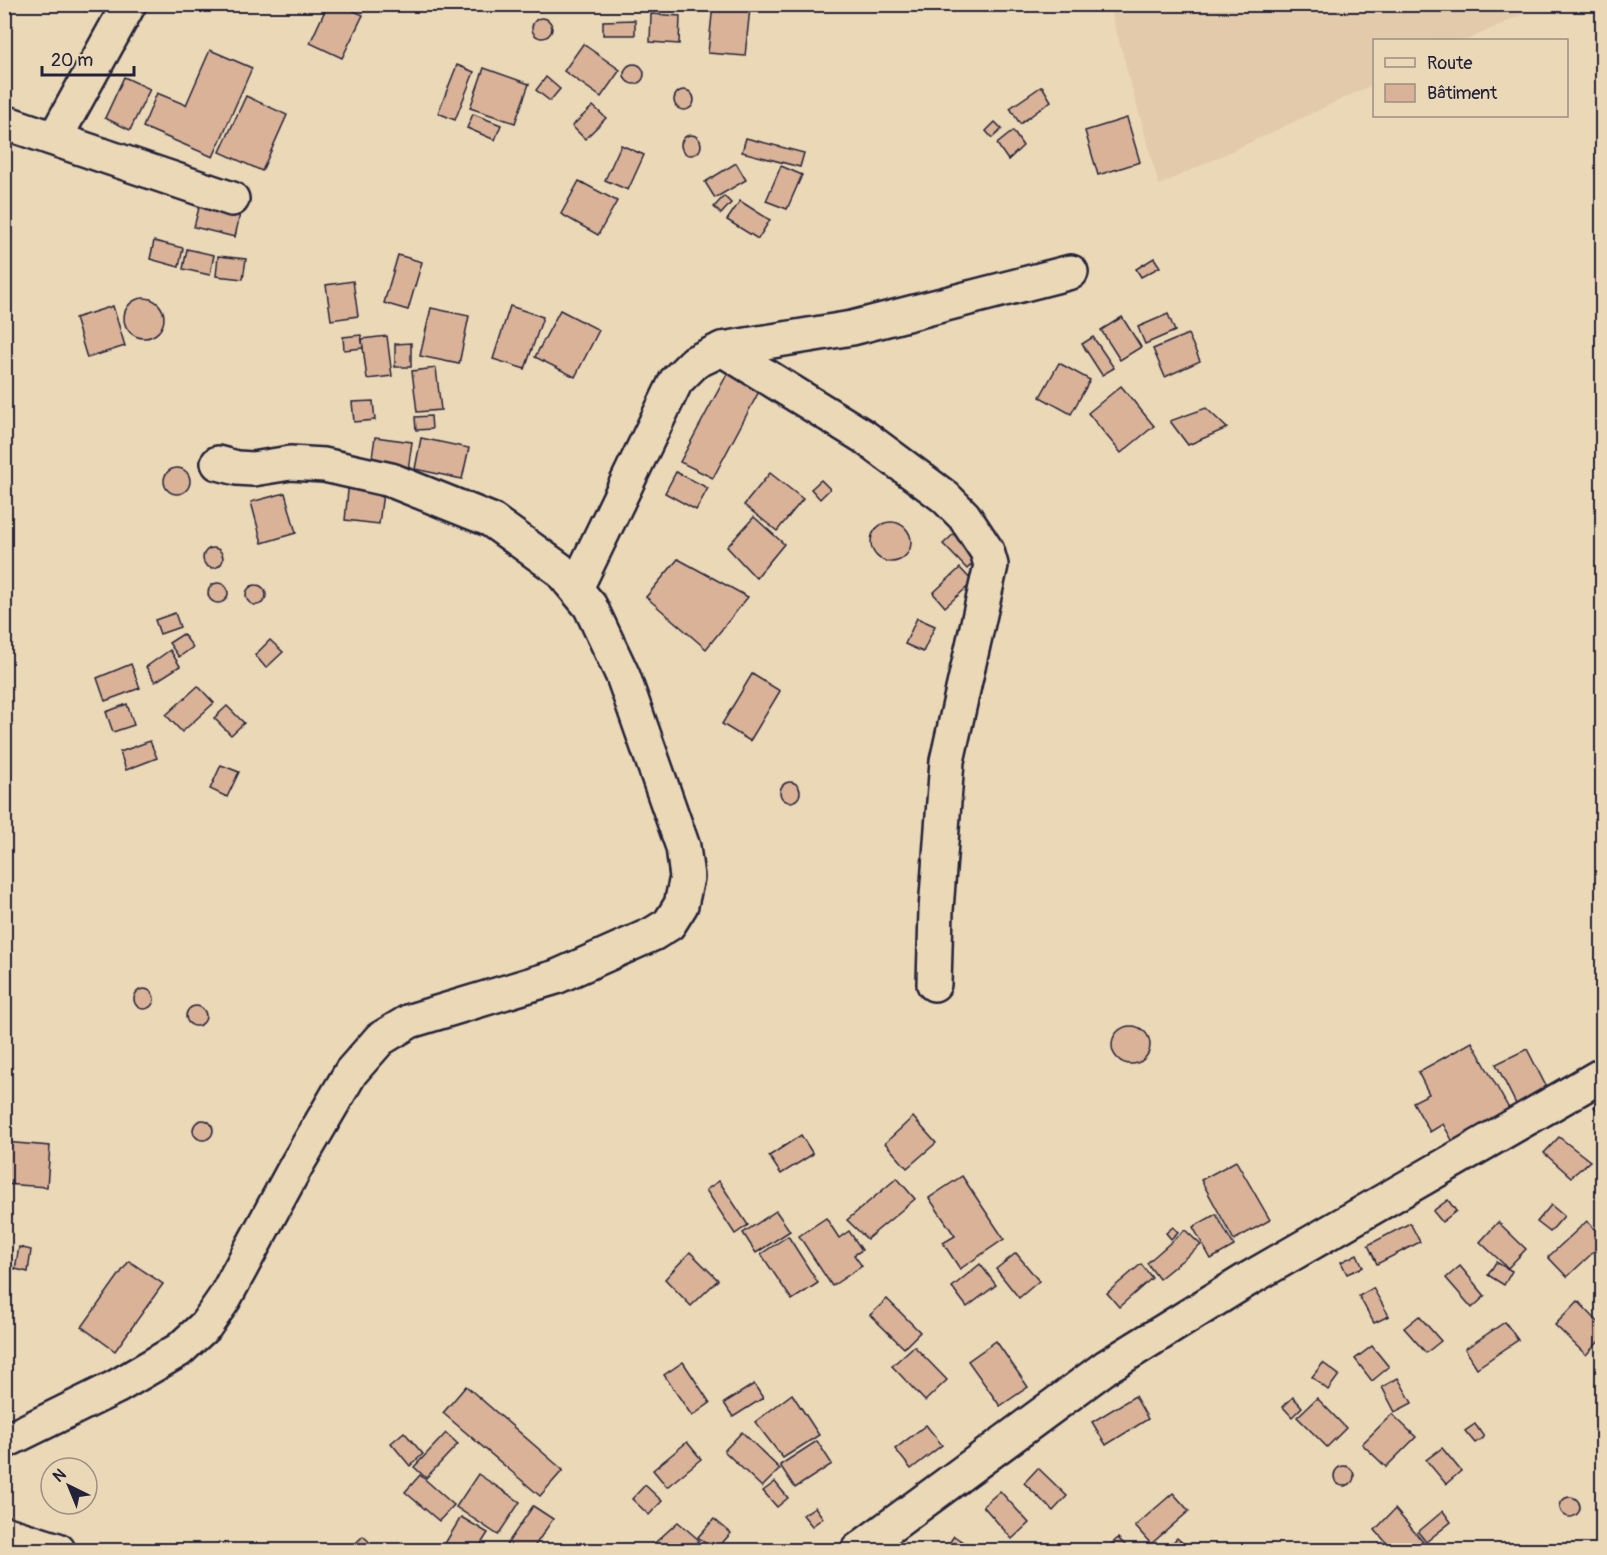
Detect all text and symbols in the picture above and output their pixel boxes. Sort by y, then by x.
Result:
scale bar [42,39,134,77]
legend [1373,39,1568,117]
text: 20 m [51,49,93,72]
text: Route [1427,52,1472,75]
text: Bâtiment [1427,82,1498,105]
north arrow [39,1456,99,1516]
text: N [49,1465,70,1487]

